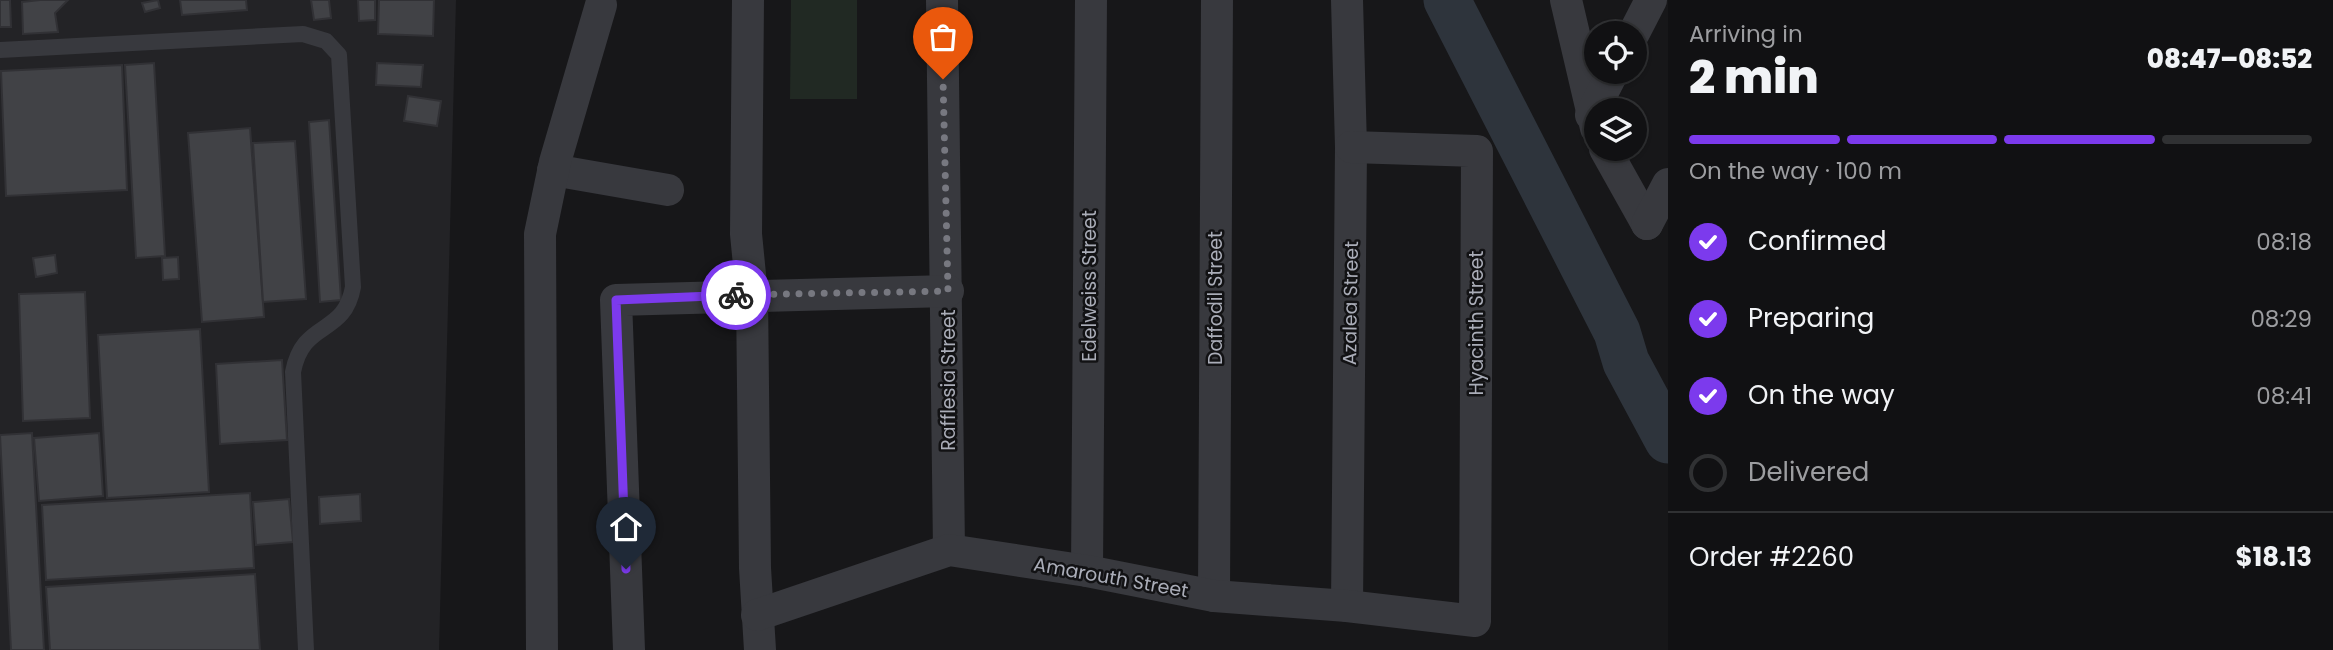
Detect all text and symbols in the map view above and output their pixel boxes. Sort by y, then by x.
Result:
pin [913,7,973,79]
icon: bag [924,18,962,56]
text: Arriving in [1689,18,1803,50]
map controls [1584,21,1647,161]
button: locate [1584,21,1647,84]
text: 08:47–08:52 [2147,41,2312,77]
text: 2 min [1689,45,1819,109]
button: layers [1584,98,1647,161]
text: On the way · 100 m [1689,155,1902,187]
street label: Edelweiss Street [1076,210,1103,362]
icon: check [1689,223,1727,261]
text: Confirmed [1748,223,1886,259]
text: 08:18 [2256,226,2312,258]
street label: Daffodil Street [1202,231,1229,365]
street label: Azalea Street [1336,241,1365,365]
street label: Hyacinth Street [1463,251,1490,395]
courier [701,260,771,330]
icon: bike [717,276,755,314]
icon: check [1689,300,1727,338]
text: Preparing [1748,300,1874,336]
text: 08:29 [2250,303,2312,335]
street label: Rafflesia Street [935,309,962,451]
icon: check [1689,377,1727,415]
text: On the way [1748,377,1895,413]
text: 08:41 [2256,380,2312,412]
text: Delivered [1748,454,1869,490]
pin [596,497,656,569]
icon: home [607,508,645,546]
text: Order #2260 [1689,539,1854,575]
text: $18.13 [2235,539,2312,575]
street label: Amarouth Street [1032,551,1190,604]

